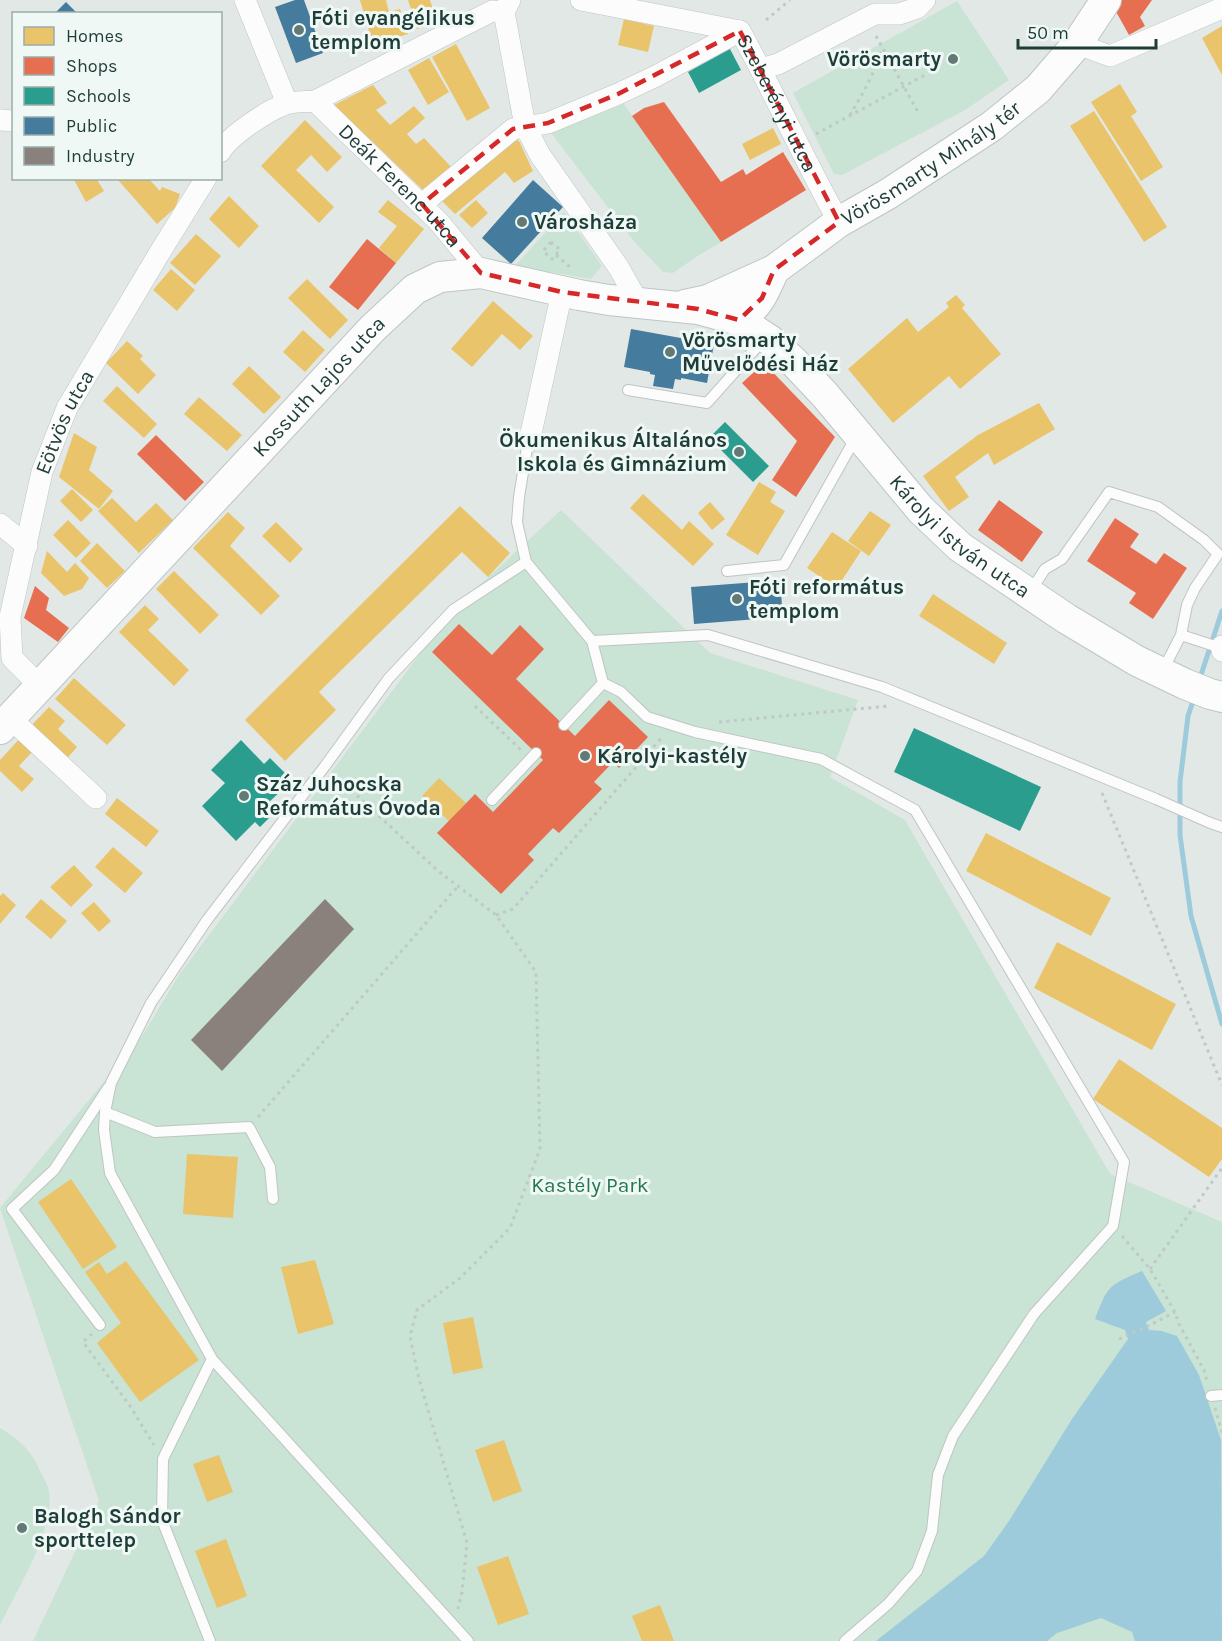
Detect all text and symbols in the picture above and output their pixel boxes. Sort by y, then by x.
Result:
place label: Fóti evangélikus templom [311,6,475,54]
legend [12,12,222,180]
scale bar [1018,12,1156,50]
text: 50 m [1027,22,1069,44]
marker: Fóti evangélikus templom [292,23,306,37]
text: Homes [66,25,123,47]
street label: Szeberényi utca [732,30,822,176]
place label: Vörösmarty [827,47,941,71]
marker: Vörösmarty [946,52,960,66]
text: Shops [66,55,118,77]
text: Schools [66,85,131,107]
street label: Vörösmarty Mihály tér [837,96,1026,230]
text: Public [66,115,117,137]
street label: Deák Ferenc utca [334,119,467,252]
text: Industry [66,145,135,167]
place label: Városháza [534,210,637,234]
marker: Városháza [515,215,529,229]
street label: Kossuth Lajos utca [248,311,390,462]
place label: Vörösmarty Művelődési Ház [682,328,839,376]
marker: Vörösmarty Művelődési Ház [663,345,677,359]
street label: Eötvös utca [30,366,99,478]
place label: Ökumenikus Általános Iskola és Gimnázium [499,426,727,476]
marker: Ökumenikus Általános Iskola és Gimnázium [732,445,746,459]
street label: Károlyi István utca [885,470,1035,603]
place label: Fóti református templom [749,575,904,623]
marker: Fóti református templom [730,592,744,606]
place label: Károlyi-kastély [597,744,747,768]
marker: Károlyi-kastély [578,749,592,763]
place label: Száz Juhocska Református Óvoda [256,772,441,820]
marker: Száz Juhocska Református Óvoda [237,789,251,803]
park label: Kastély Park [531,1173,649,1197]
place label: Balogh Sándor sporttelep [34,1504,181,1552]
marker: Balogh Sándor sporttelep [15,1521,29,1535]

